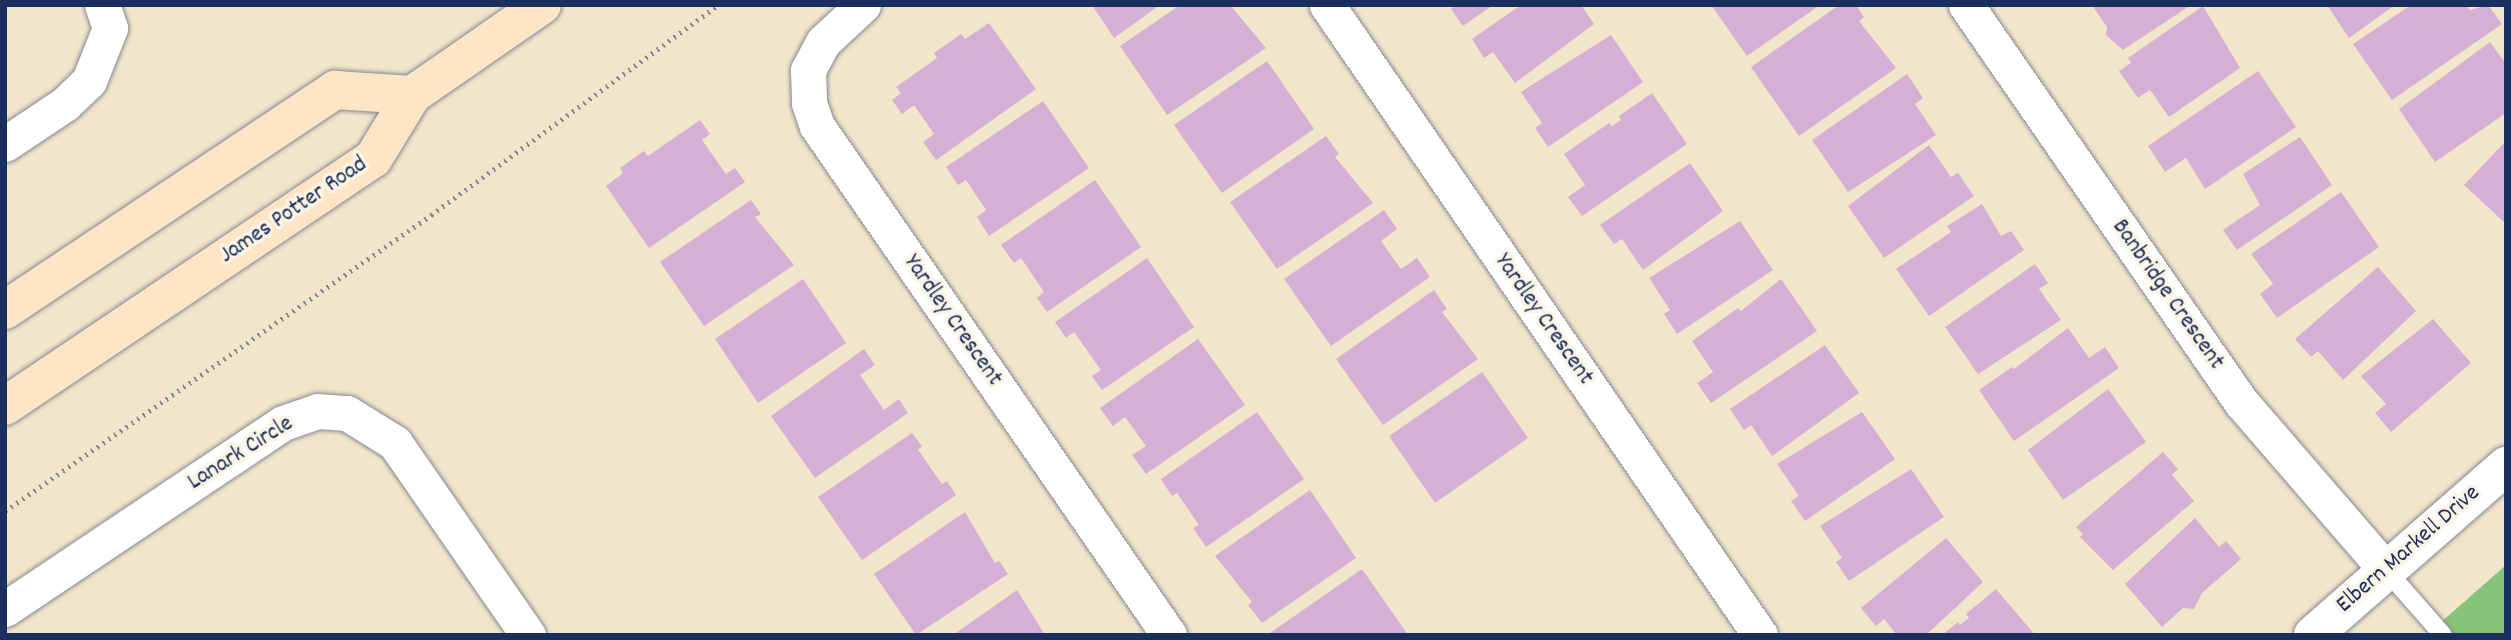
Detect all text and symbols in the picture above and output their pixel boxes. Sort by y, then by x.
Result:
street label: James Potter Road [215,151,373,271]
street label: Banbridge Crescent [2104,214,2230,376]
street label: Yardley Crescent [1487,249,1599,391]
street label: Yardley Crescent [896,250,1008,392]
street label: Lanark Circle [183,410,299,498]
street label: Elbern Markell Drive [2331,480,2487,620]

